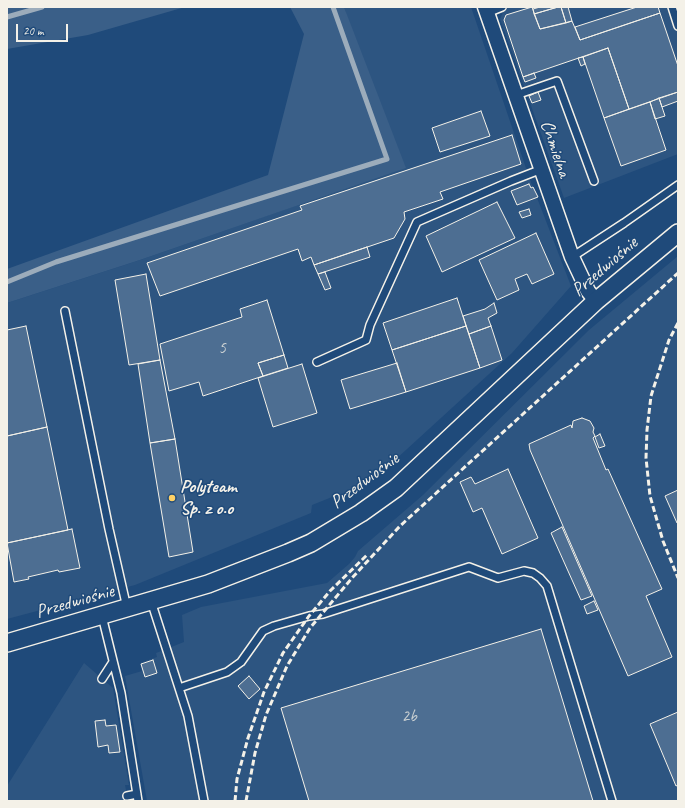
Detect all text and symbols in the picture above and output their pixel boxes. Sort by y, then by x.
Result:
scale bar [18,16,70,42]
text: 20 m [23,23,43,39]
street label: Chmielna [535,118,575,180]
street label: Przedwiośnie [567,232,643,302]
house number: 5 [218,339,226,359]
street label: Przedwiośnie [326,448,404,514]
place label: Polyteam Sp. z o.o [180,476,236,520]
marker: Polyteam Sp. z o.o [167,493,177,503]
street label: Przedwiośnie [33,580,117,624]
house number: 2b [401,707,417,727]

